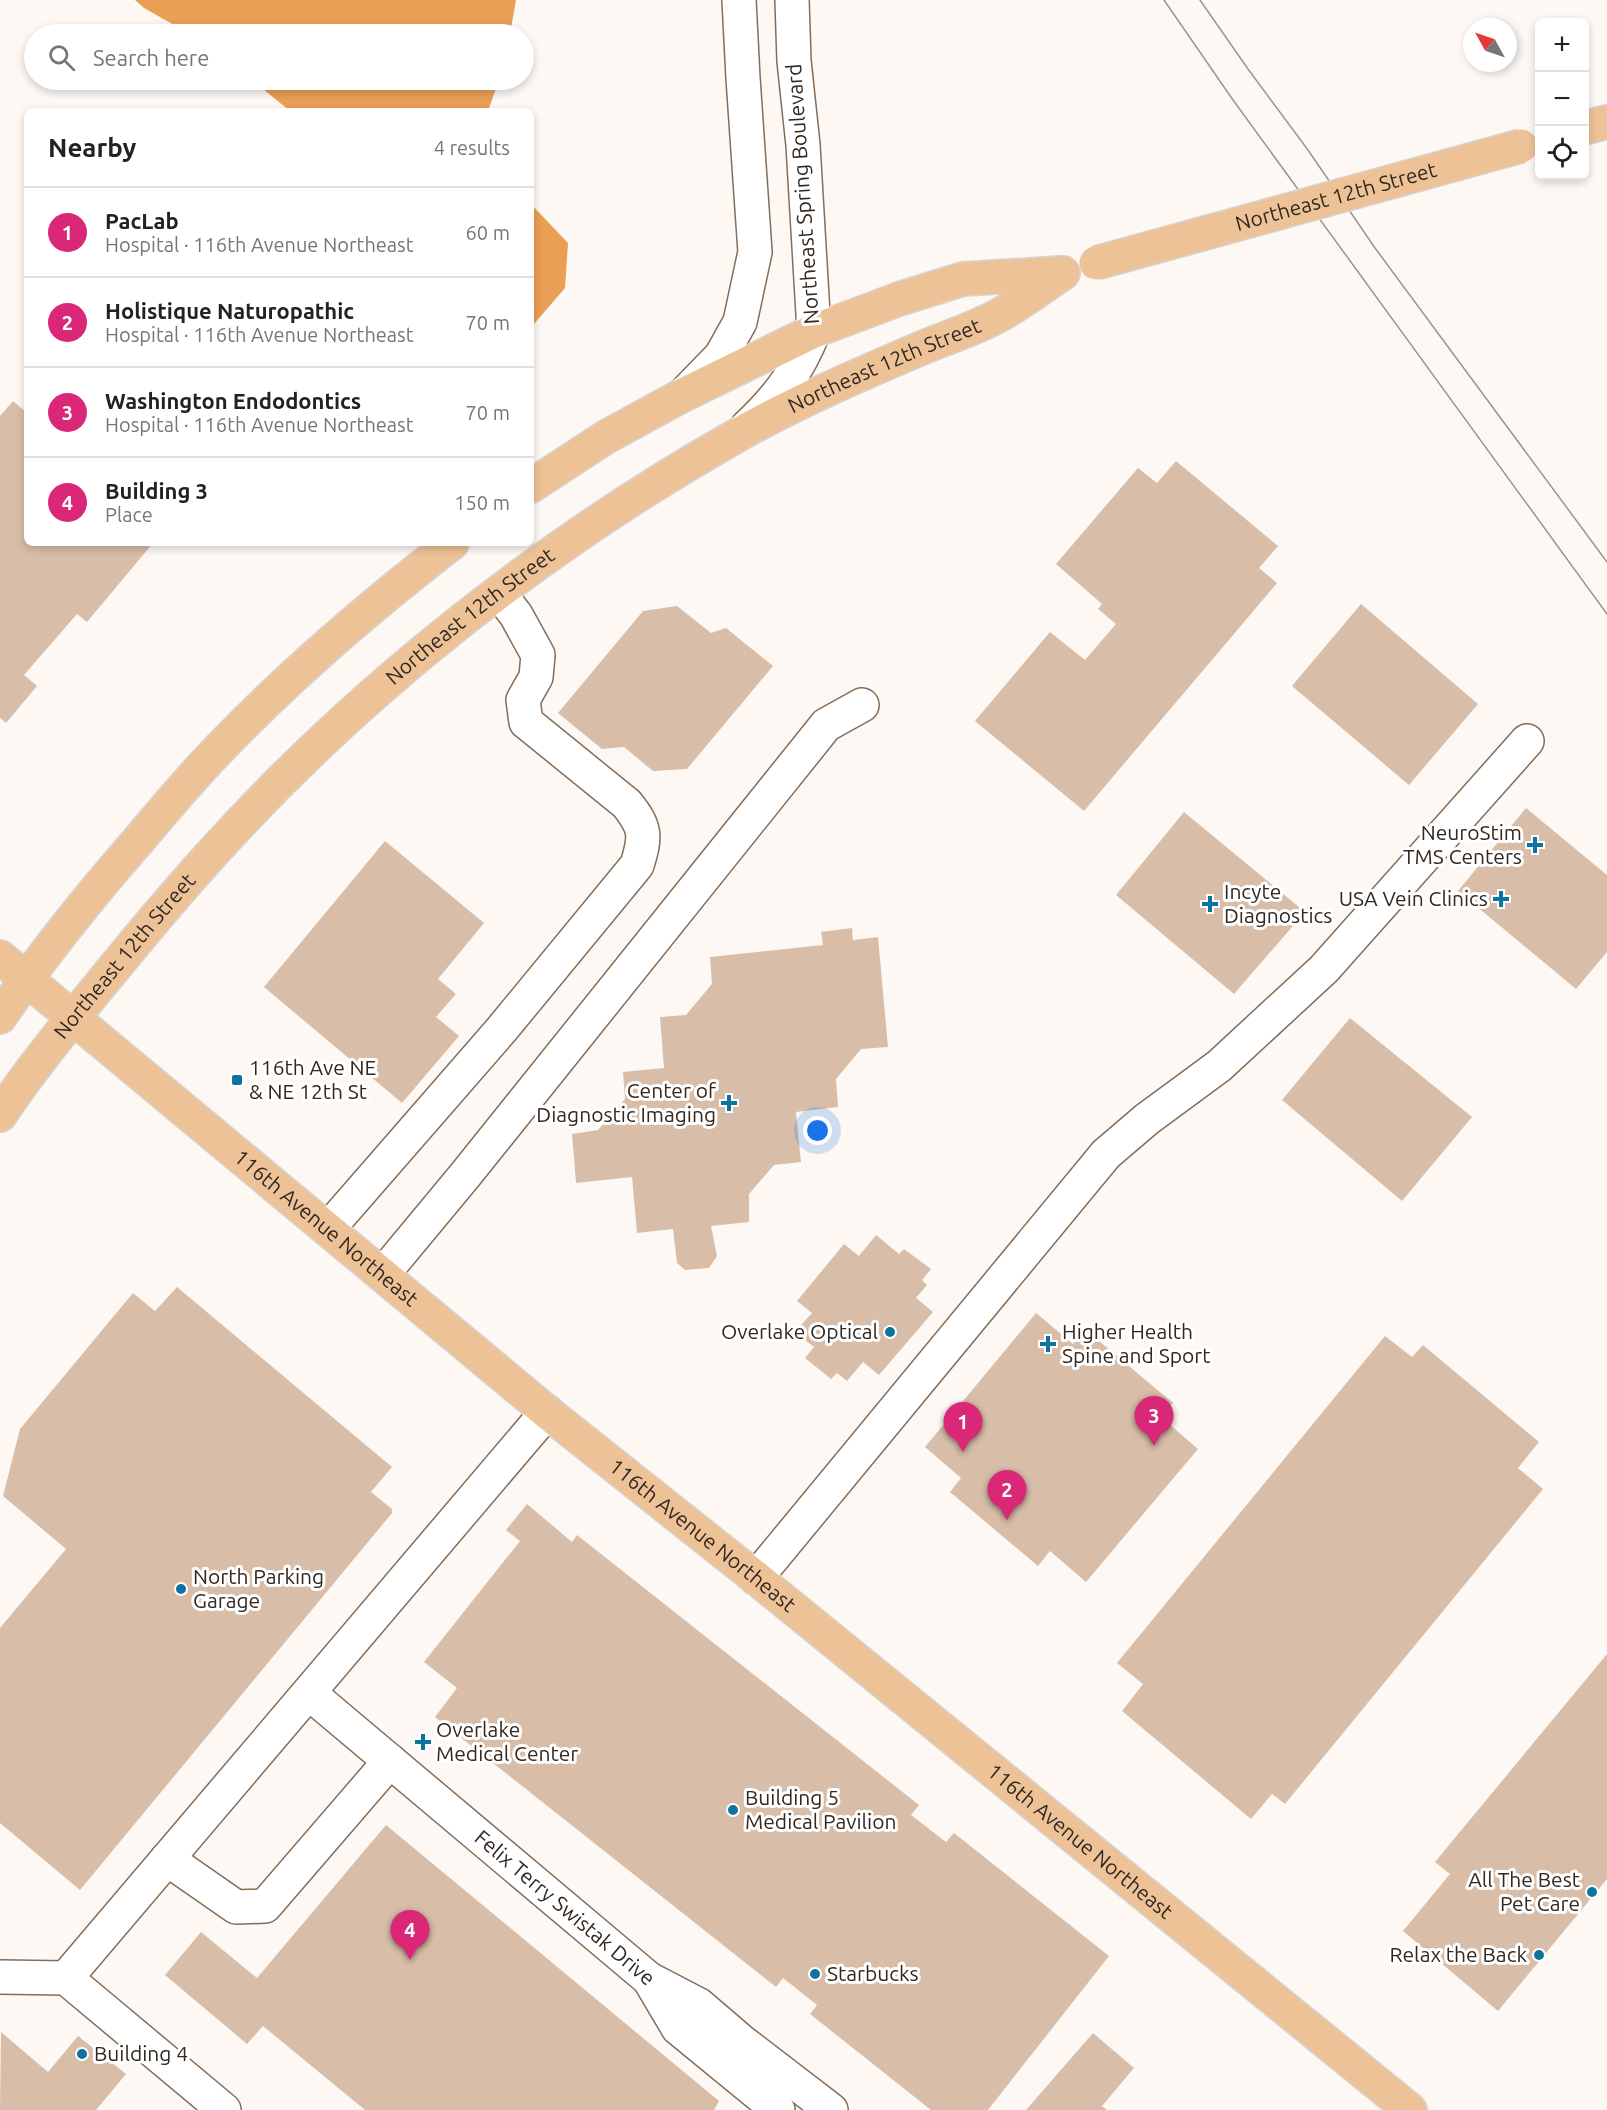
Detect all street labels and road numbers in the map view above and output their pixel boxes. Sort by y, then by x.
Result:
street label: Northeast Spring Boulevard [781,63,823,325]
street label: Northeast 12th Street [1233,157,1439,235]
street label: Northeast 12th Street [784,313,984,417]
street label: Northeast 12th Street [380,542,559,689]
street label: Northeast 12th Street [48,868,200,1043]
street label: 116th Avenue Northeast [230,1144,423,1311]
street label: 116th Avenue Northeast [605,1453,801,1616]
street label: 116th Avenue Northeast [983,1758,1178,1923]
street label: Felix Terry Swistak Drive [470,1825,660,1990]

